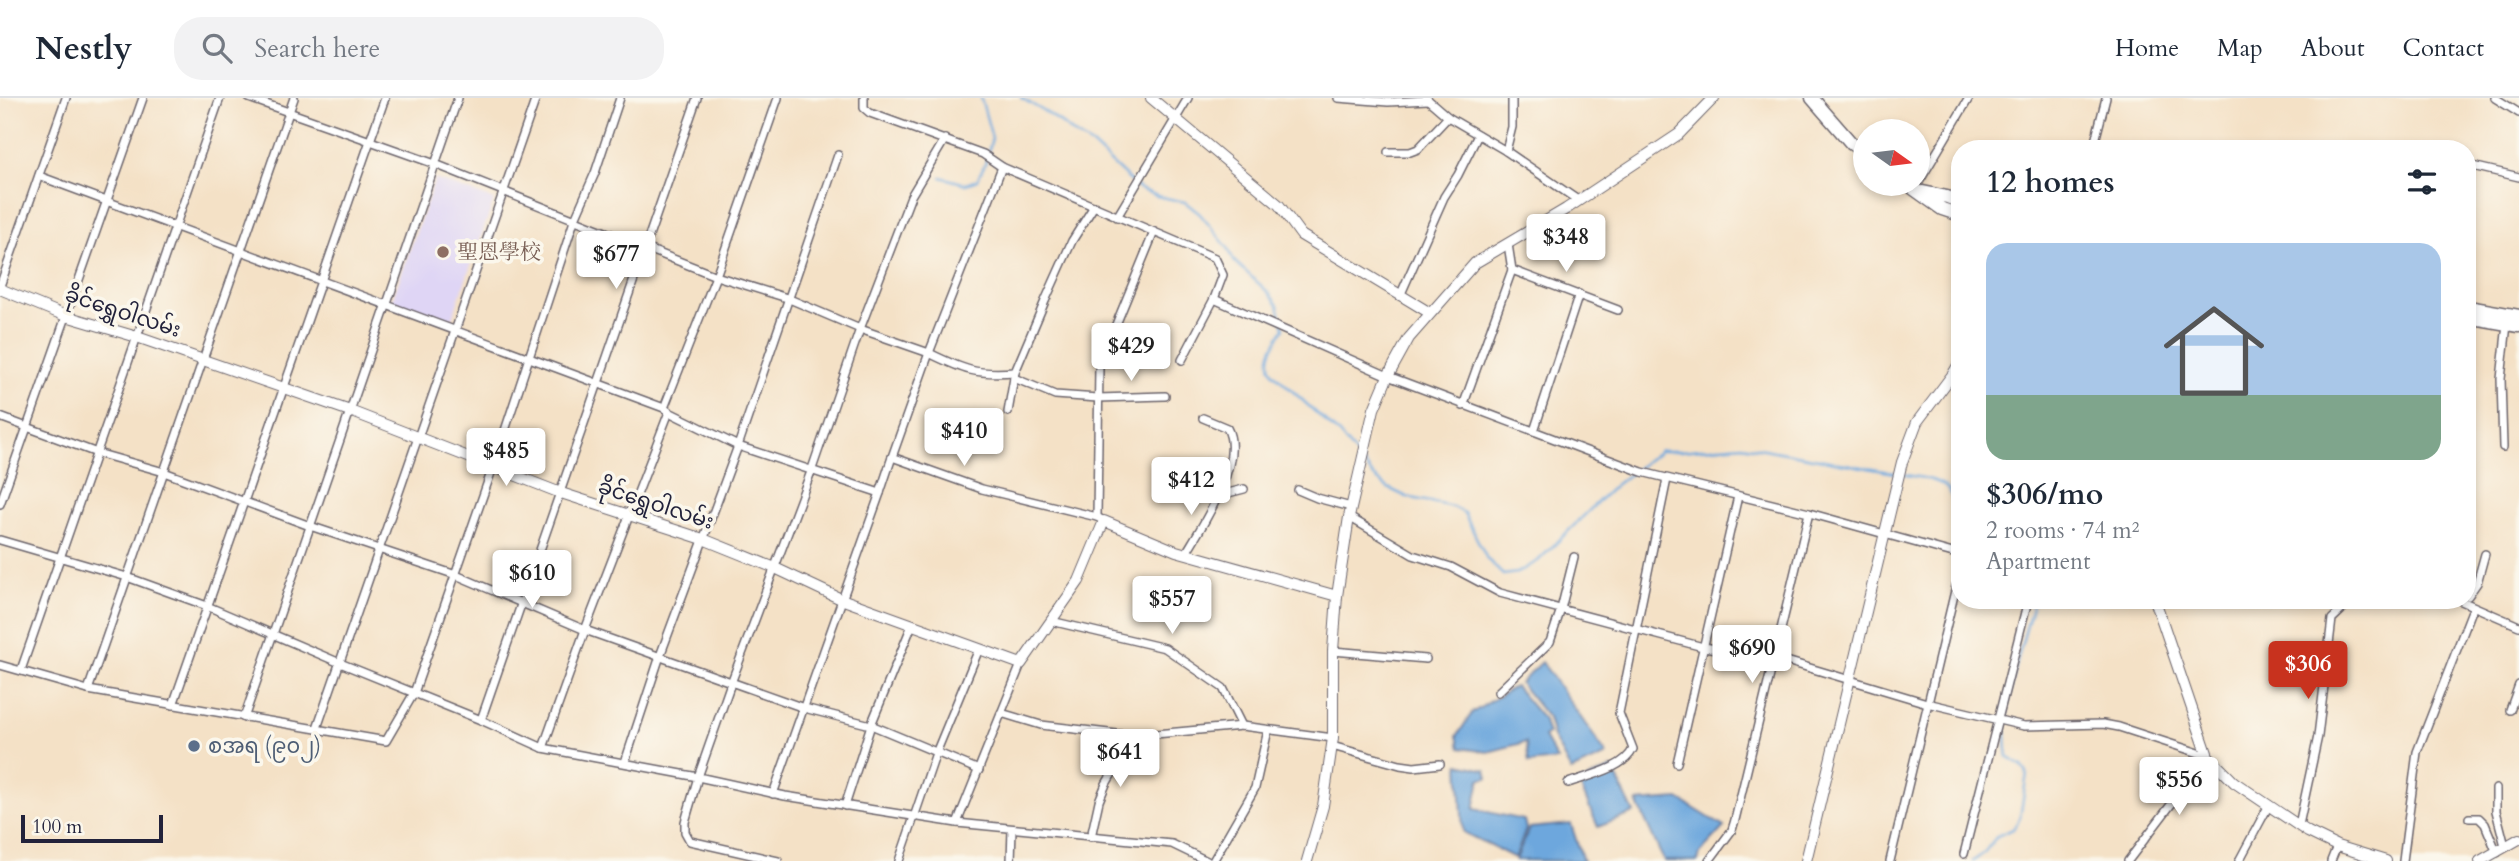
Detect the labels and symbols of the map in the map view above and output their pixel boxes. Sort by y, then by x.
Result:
north arrow [1853,119,1930,196]
pin: $348 [1525,214,1607,274]
pin: $677 [575,232,657,291]
place label: 聖恩學校 [457,238,541,267]
marker: 聖恩學校 [435,244,451,260]
street label: ခိုင်ရွှေဝါလမ်း [61,278,185,347]
pin: $429 [1090,324,1172,383]
pin: $410 [923,408,1005,468]
pin: $485 [465,428,547,488]
pin: $412 [1150,458,1232,517]
street label: ခိုင်ရွှေဝါလမ်း [594,470,718,539]
pin: $610 [491,550,573,610]
pin: $557 [1131,576,1213,636]
pin: $690 [1711,626,1793,685]
pin: $306 [2267,642,2349,701]
pin: $641 [1079,730,1161,789]
place label: စအရ (၉၀၂) [208,732,321,763]
marker: စအရ (၉၀၂) [186,738,202,754]
pin: $556 [2138,758,2220,817]
scale bar [21,812,163,844]

